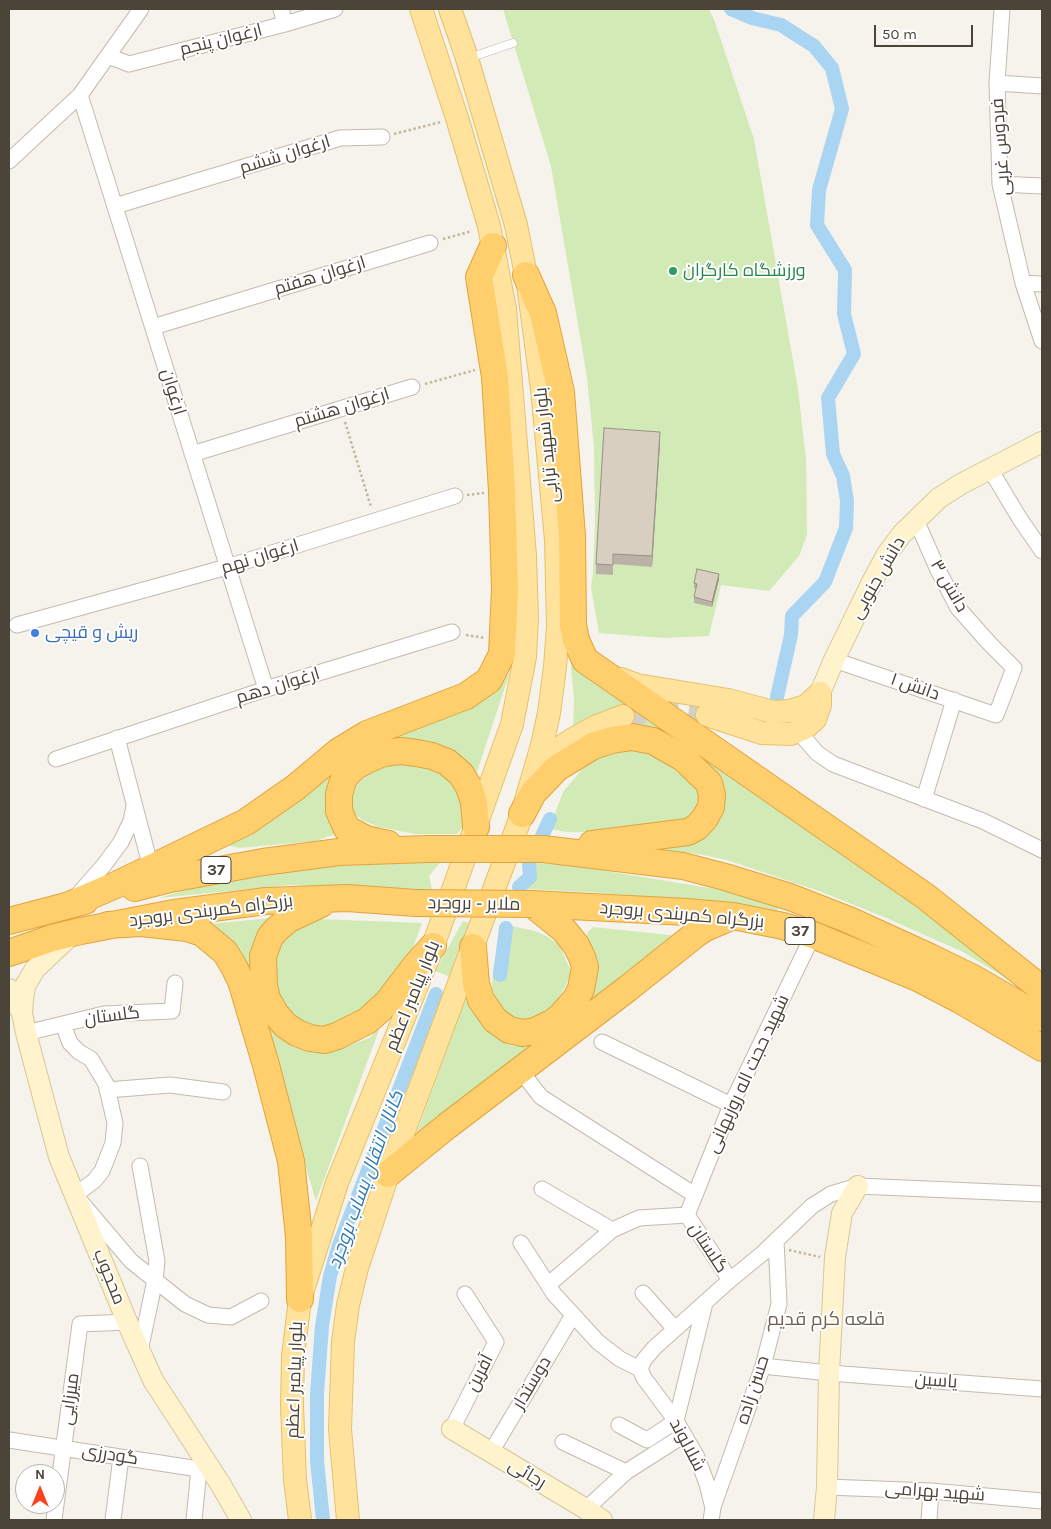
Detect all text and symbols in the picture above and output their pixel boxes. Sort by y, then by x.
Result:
scale bar [876,15,975,47]
street label: ارغوان پنجم [177,19,265,61]
text: 50 m [882,25,917,43]
street label: فردوس غربی [987,98,1015,196]
street label: ارغوان ششم [237,131,333,179]
street label: ارغوان هفتم [272,252,368,300]
place label: ورزشگاه کارگران [683,260,806,282]
marker: ورزشگاه کارگران [667,265,679,277]
street label: ارغوان [156,366,190,418]
street label: ارغوان هشتم [292,383,392,433]
street label: بلوار شهید ترابی [530,386,564,504]
street label: دانش جنوبی [846,533,910,623]
street label: ارغوان نهم [218,535,302,579]
street label: دانش ۳ [925,556,973,616]
place label: ریش و قیچی [45,622,138,644]
marker: ریش و قیچی [29,627,41,639]
street label: ارغوان دهم [233,663,323,709]
street label: دانش ۱ [888,669,942,705]
road number: 37 [201,856,231,884]
street label: بزرگراه کمربندی بروجرد [128,890,294,932]
street label: ملایر - بروجرد [427,892,521,916]
street label: بزرگراه کمربندی بروجرد [599,897,765,933]
road number: 37 [785,918,815,944]
street label: بلوار پیامبر اعظم [381,938,445,1054]
street label: شهید حجت اله روزبهانی [702,991,794,1157]
street label: گلستان [83,1002,141,1030]
water label: کانال انتقال پساب بروجرد [323,1088,409,1272]
street label: گلستان [684,1219,732,1277]
street label: محجوب [88,1246,130,1308]
district label: قلعه کرم قدیم [767,1309,885,1331]
street label: بلوار پیامبر اعظم [282,1321,308,1439]
street label: آفرین [462,1351,498,1395]
street label: دوستدار [508,1353,556,1413]
street label: حسن زاده [732,1353,774,1427]
street label: یاسین [914,1369,958,1393]
street label: میرزایی [56,1371,84,1427]
street label: شلالوند [664,1415,710,1475]
street label: گودرزی [80,1440,140,1470]
street label: رجائی [504,1454,550,1494]
north arrow [15,1464,65,1514]
text: N [35,1466,45,1483]
street label: شهید بهرامی [884,1478,986,1506]

